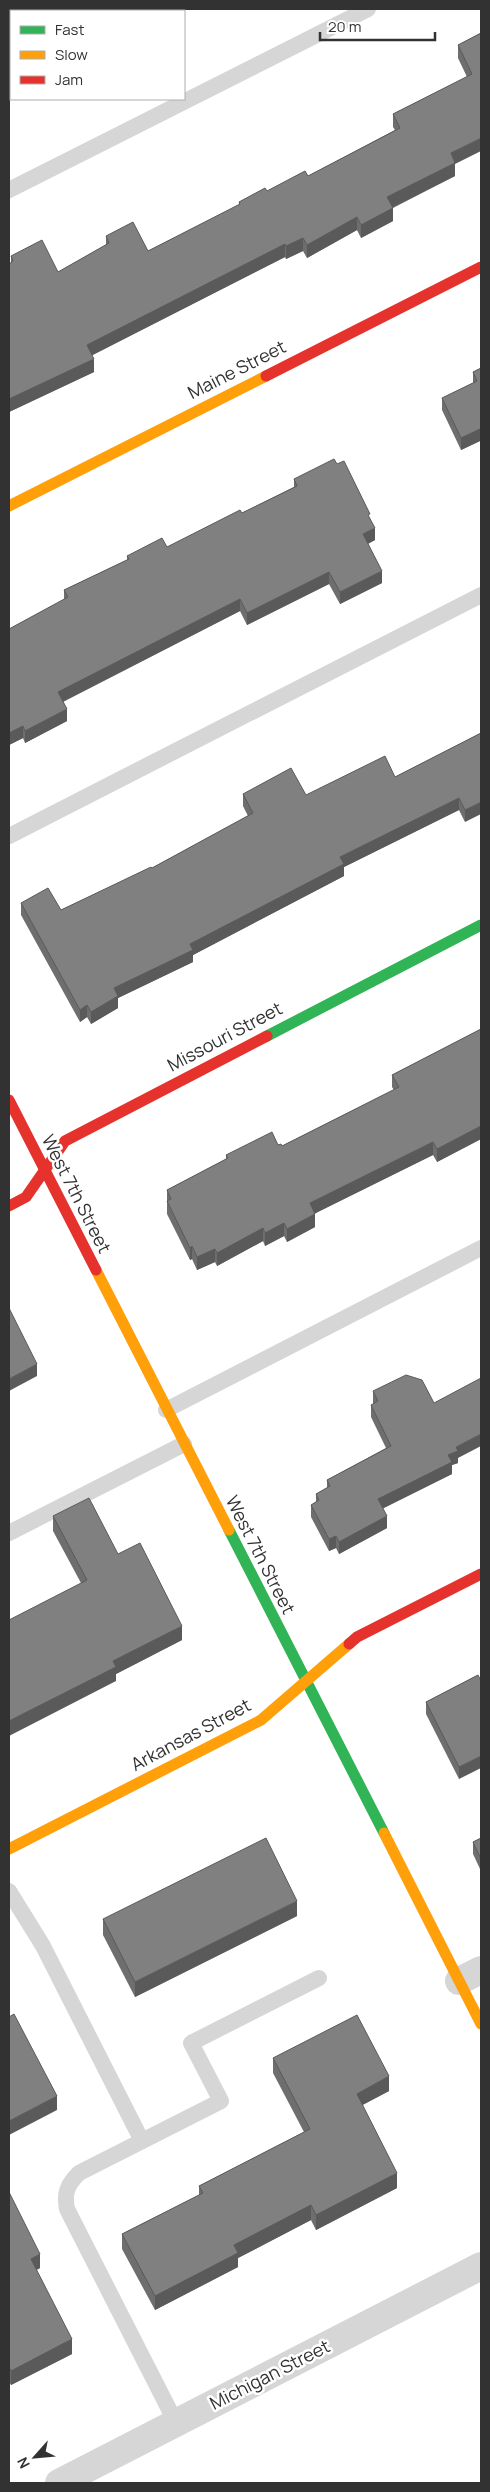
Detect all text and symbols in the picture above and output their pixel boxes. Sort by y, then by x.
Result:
legend [10,10,185,100]
scale bar [320,10,435,42]
text: 20 m [328,16,361,37]
text: Fast [55,19,84,40]
text: Slow [55,44,88,65]
text: Jam [55,69,83,90]
street label: Maine Street [183,334,290,404]
street label: Missouri Street [163,996,286,1076]
street label: West 7th Street [37,1130,117,1257]
street label: West 7th Street [221,1491,301,1618]
street label: Arkansas Street [126,1692,255,1776]
street label: Michigan Street [205,2333,334,2415]
north arrow [10,2432,60,2482]
text: N [12,2454,34,2472]

